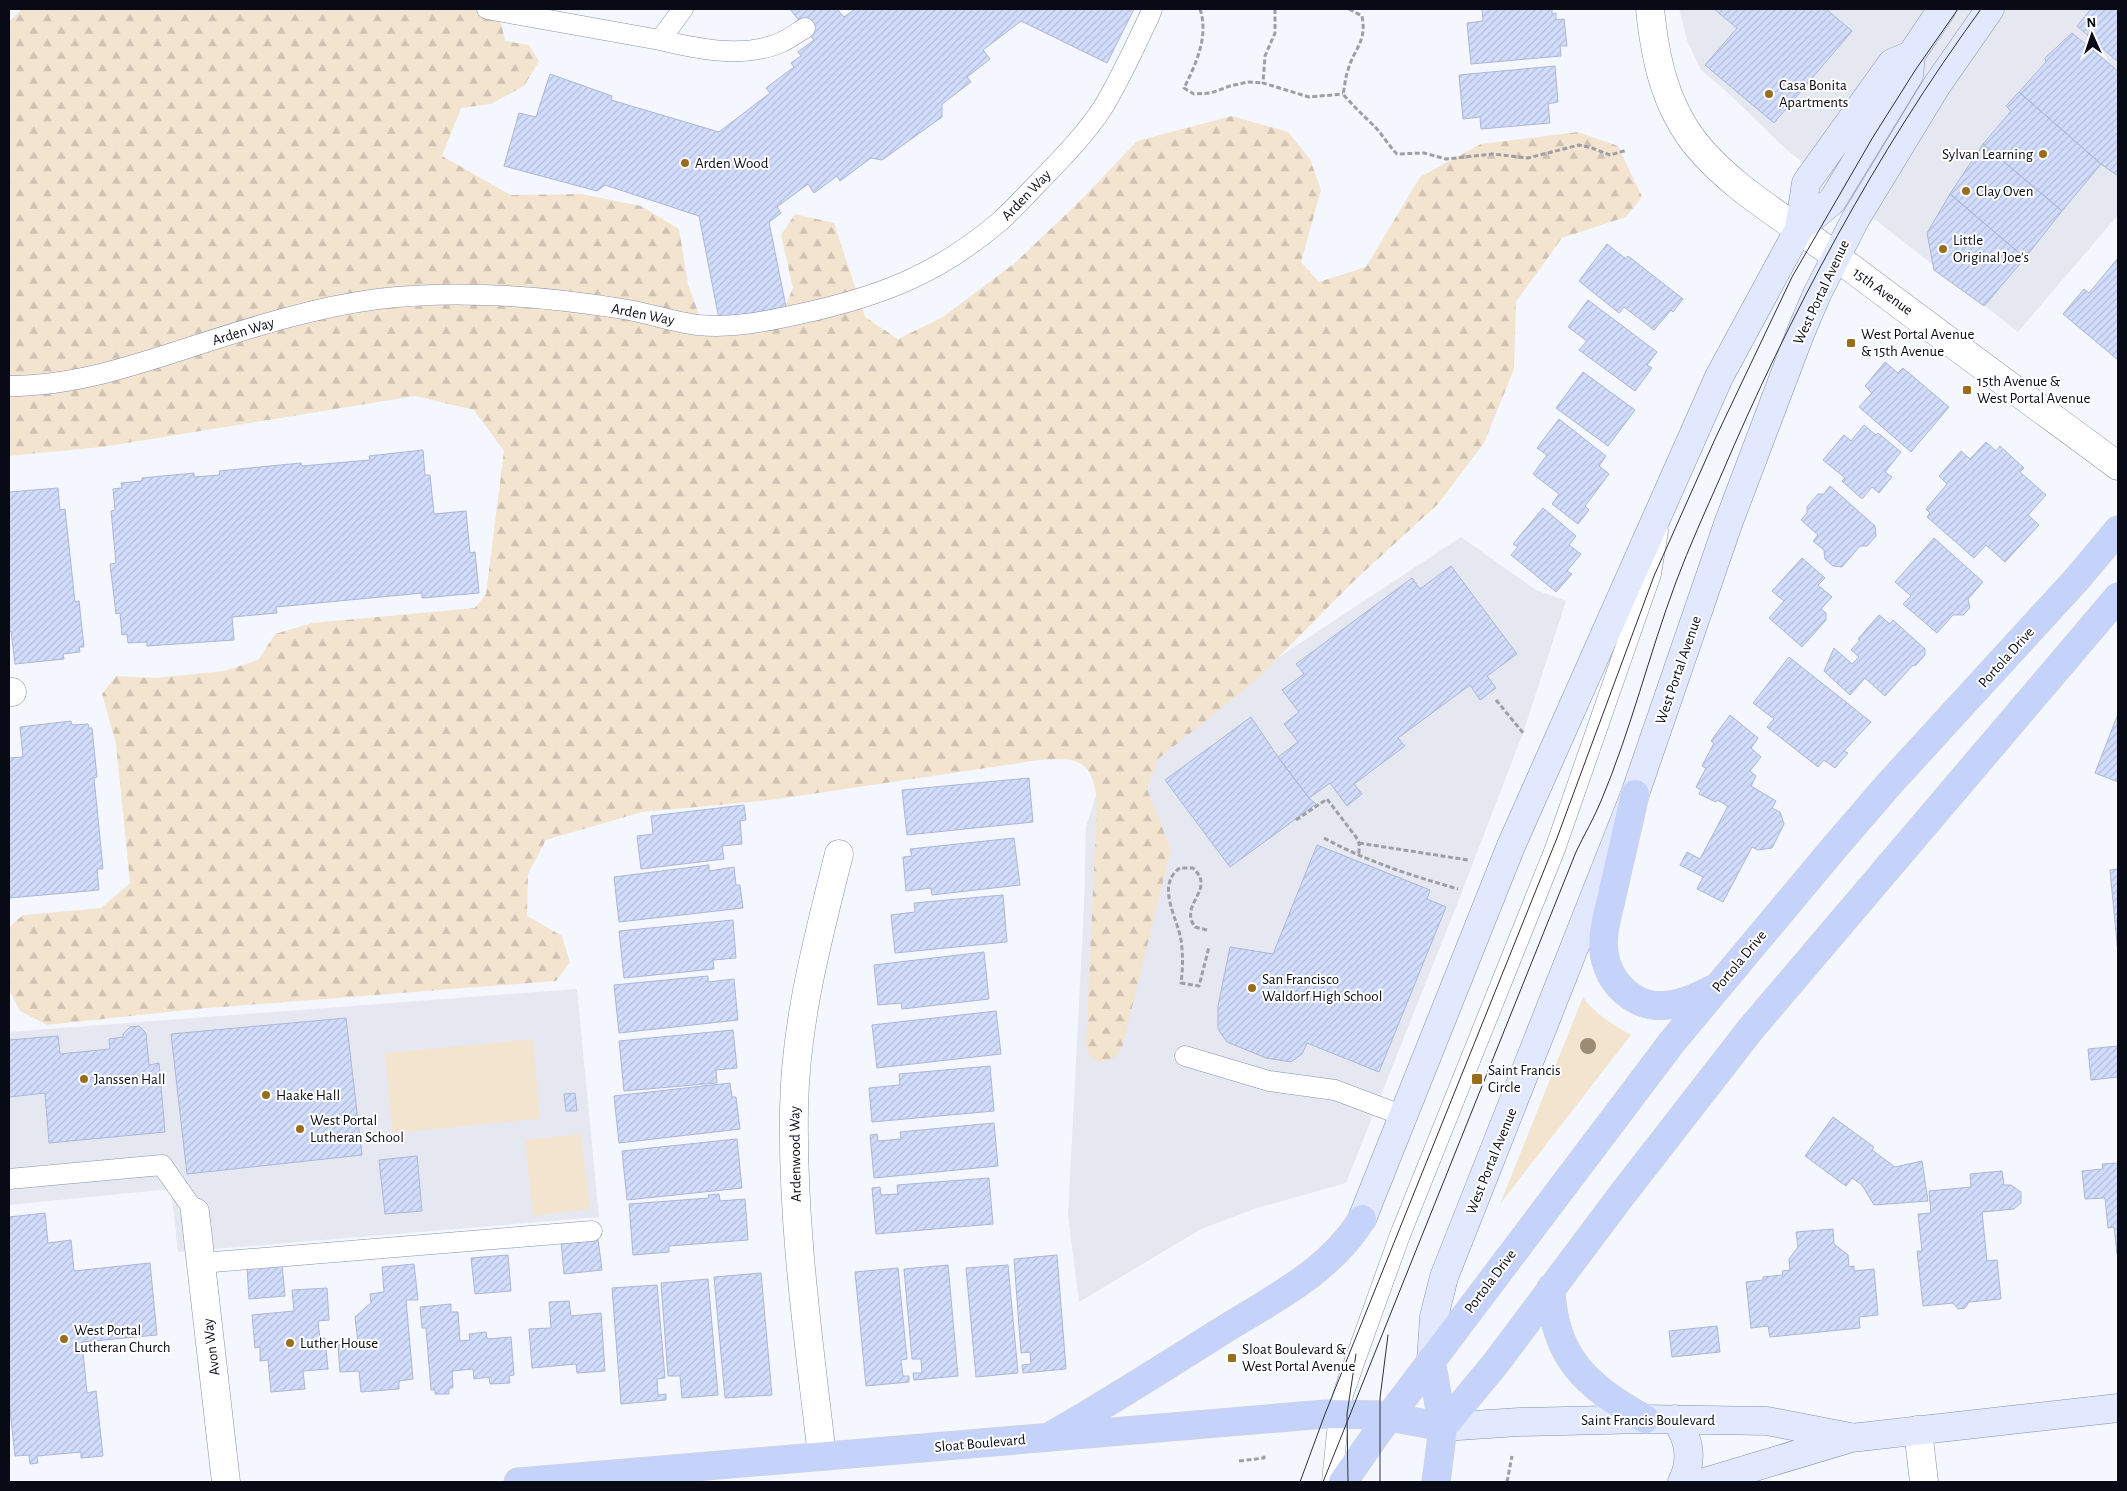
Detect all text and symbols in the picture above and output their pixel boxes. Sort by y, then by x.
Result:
north arrow [2067,10,2117,60]
text: N [2086,16,2097,30]
place label: Casa Bonita Apartments [1779,78,1848,110]
marker: Casa Bonita Apartments [1763,88,1775,100]
place label: Sylvan Learning [1942,147,2034,162]
marker: Sylvan Learning [2037,148,2049,160]
place label: Arden Wood [695,156,769,171]
marker: Arden Wood [679,157,691,169]
street label: Arden Way [999,167,1054,224]
place label: Clay Oven [1976,184,2033,199]
marker: Clay Oven [1960,185,1972,197]
place label: Little Original Joe's [1953,233,2029,265]
street label: West Portal Avenue [1791,238,1852,347]
marker: Little Original Joe's [1937,243,1949,255]
street label: 15th Avenue [1850,265,1916,318]
street label: Arden Way [610,301,676,328]
street label: Arden Way [210,315,276,348]
place label: West Portal Avenue & 15th Avenue [1861,327,1974,359]
marker: West Portal Avenue & 15th Avenue [1845,337,1857,349]
place label: 15th Avenue & West Portal Avenue [1977,374,2090,406]
marker: 15th Avenue & West Portal Avenue [1961,384,1973,396]
street label: West Portal Avenue [1653,614,1704,726]
street label: Portola Drive [1976,624,2037,690]
street label: Portola Drive [1709,928,1769,995]
place label: San Francisco Waldorf High School [1262,972,1382,1004]
marker: San Francisco Waldorf High School [1246,982,1258,994]
place label: Saint Francis Circle [1488,1063,1560,1095]
place label: Janssen Hall [94,1072,165,1087]
marker: Saint Francis Circle [1470,1072,1484,1086]
marker: Janssen Hall [78,1073,90,1085]
place label: Haake Hall [276,1088,340,1103]
marker: Haake Hall [260,1089,272,1101]
street label: Ardenwood Way [787,1105,804,1202]
street label: West Portal Avenue [1463,1106,1520,1217]
place label: West Portal Lutheran School [310,1113,404,1145]
marker: West Portal Lutheran School [294,1123,306,1135]
street label: Portola Drive [1462,1247,1519,1316]
street label: Avon Way [200,1317,222,1376]
place label: West Portal Lutheran Church [74,1323,171,1355]
marker: West Portal Lutheran Church [58,1333,70,1345]
place label: Luther House [300,1336,378,1351]
marker: Luther House [284,1337,296,1349]
place label: Sloat Boulevard & West Portal Avenue [1242,1342,1355,1374]
marker: Sloat Boulevard & West Portal Avenue [1226,1352,1238,1364]
street label: Saint Francis Boulevard [1581,1413,1715,1428]
street label: Sloat Boulevard [934,1432,1026,1455]

